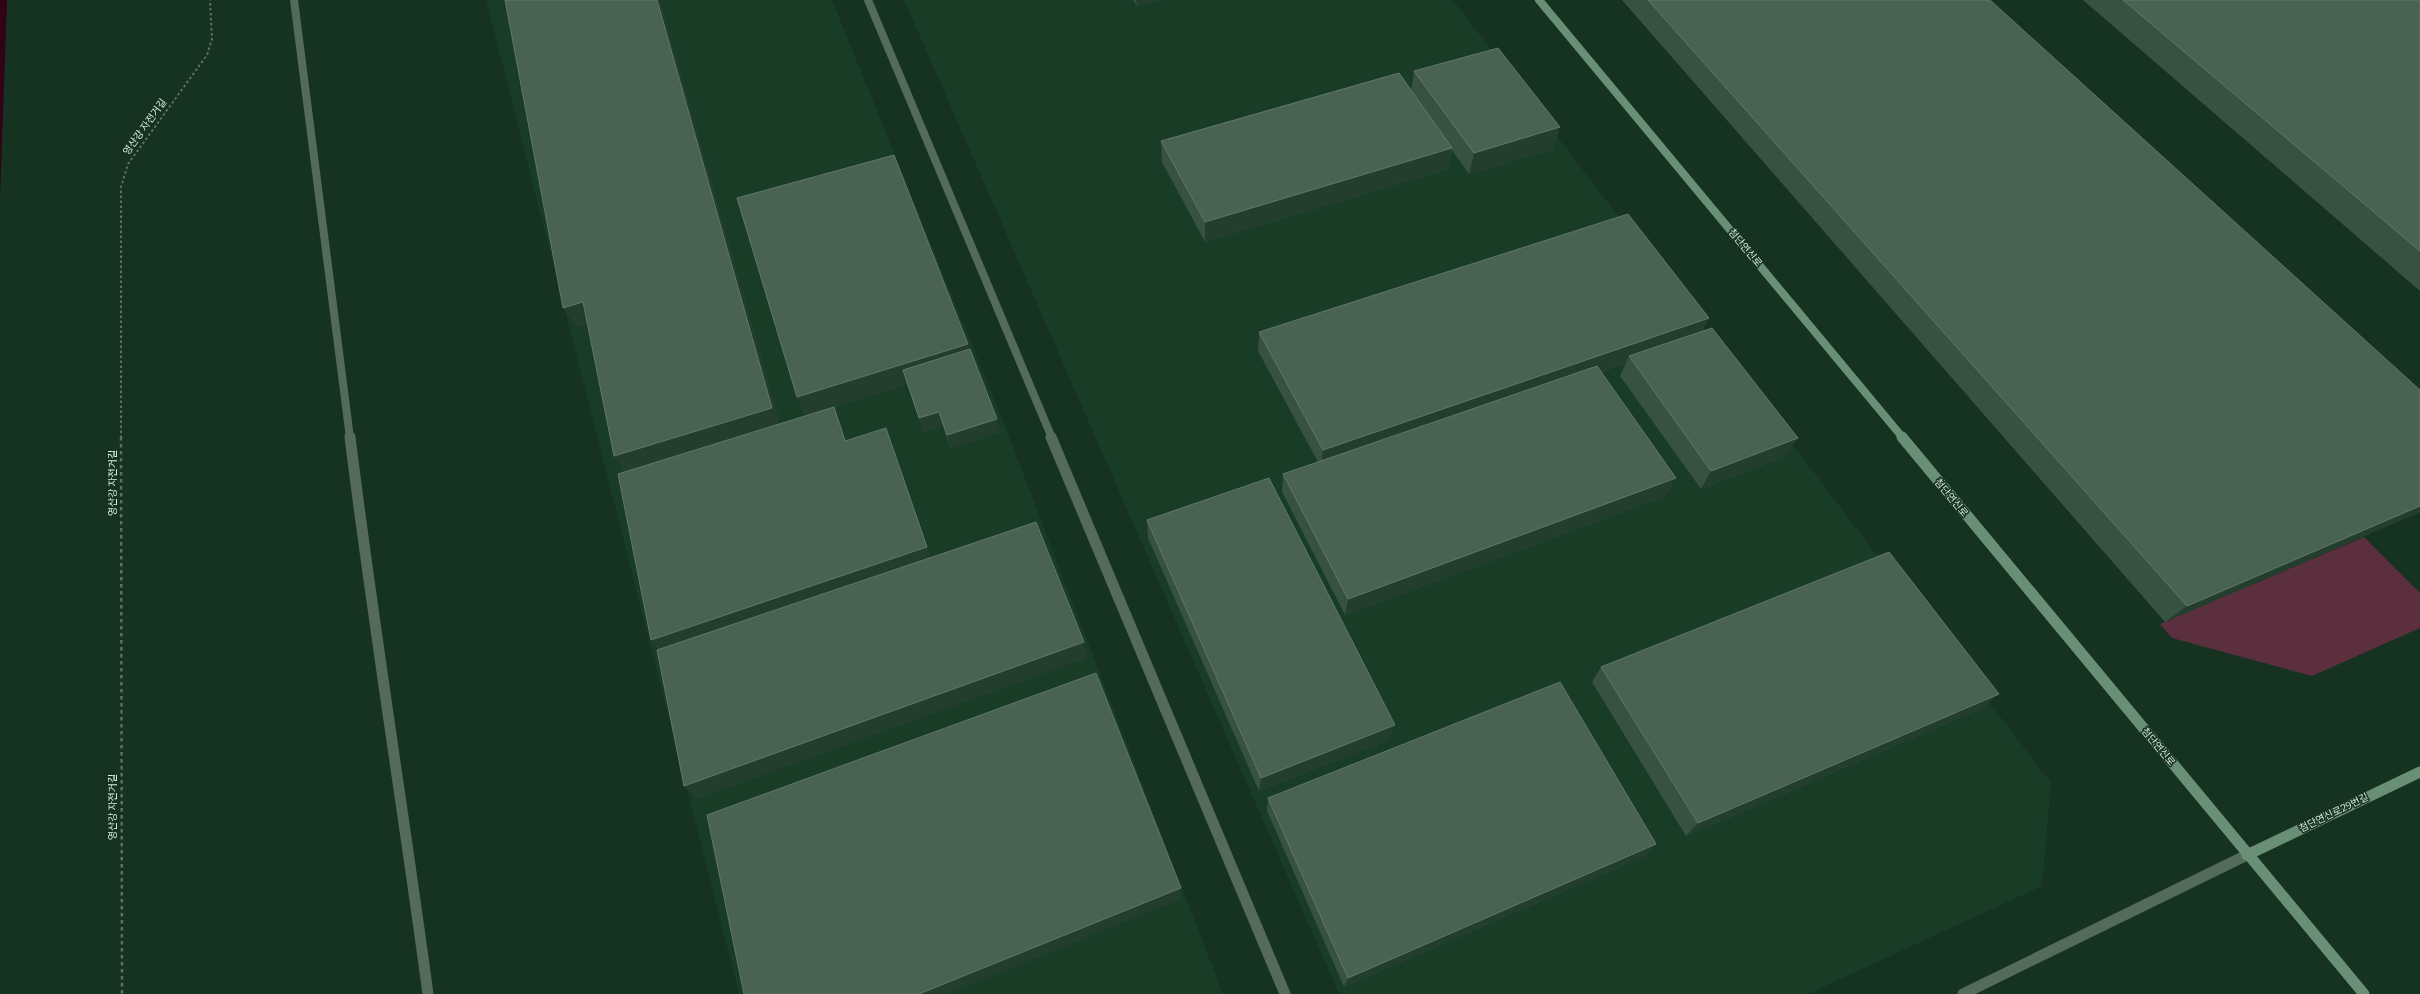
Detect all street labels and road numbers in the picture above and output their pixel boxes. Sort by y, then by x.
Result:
street label: 영산강 자전거길 [121,97,169,157]
street label: 첨단연신로 [1726,227,1764,269]
street label: 영산강 자전거길 [107,450,119,516]
street label: 첨단연신로 [1932,477,1970,519]
street label: 첨단연신로 [2139,726,2177,768]
street label: 영산강 자전거길 [107,774,119,840]
street label: 첨단연신로29번길 [2297,791,2371,835]

